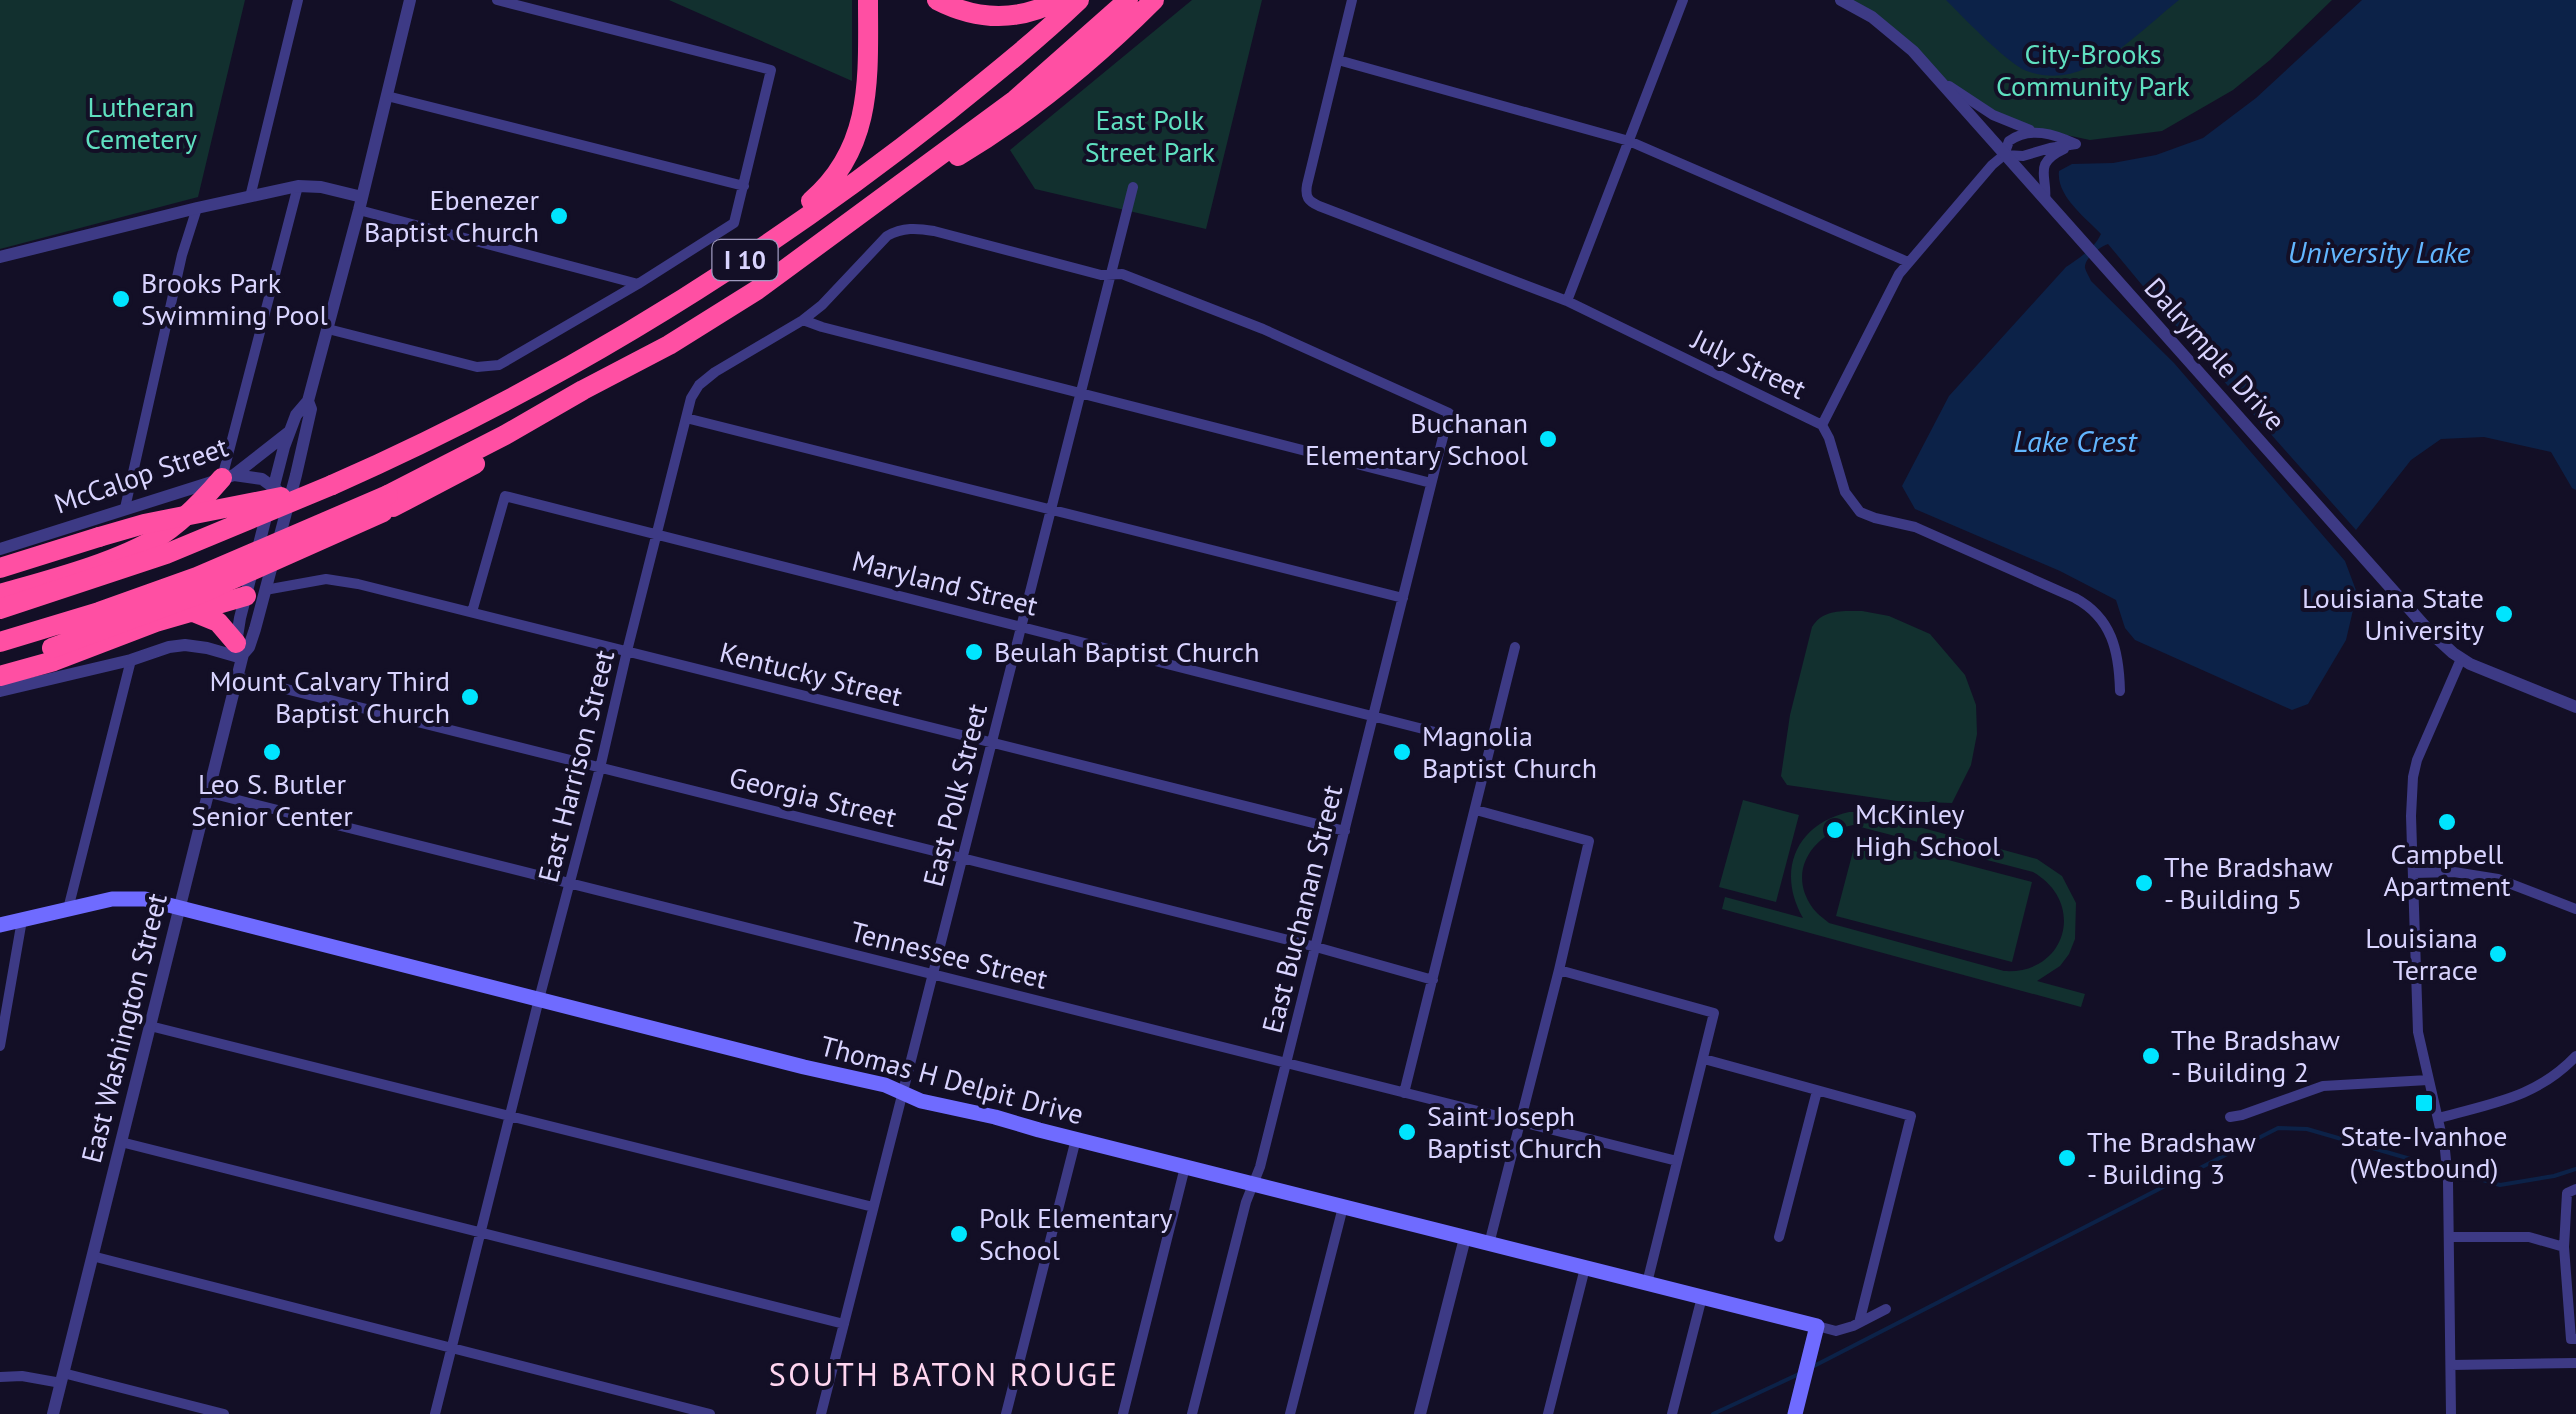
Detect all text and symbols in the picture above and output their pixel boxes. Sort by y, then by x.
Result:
park label: City-Brooks Community Park [1996,35,2191,104]
park label: Lutheran Cemetery [85,88,197,157]
park label: East Polk Street Park [1085,101,1216,170]
place label: Ebenezer Baptist Church [364,181,539,250]
marker: Ebenezer Baptist Church [548,205,570,227]
water label: University Lake [2288,232,2471,271]
road number: I 10 [712,240,778,280]
place label: Brooks Park Swimming Pool [141,264,328,333]
street label: Dalrymple Drive [2137,269,2294,438]
marker: Brooks Park Swimming Pool [110,288,132,310]
street label: July Street [1685,320,1813,407]
place label: Buchanan Elementary School [1305,404,1528,473]
water label: Lake Crest [2013,421,2138,460]
street label: McCalop Street [49,427,233,522]
marker: Buchanan Elementary School [1537,428,1559,450]
street label: Maryland Street [848,542,1042,624]
place label: Louisiana State University [2302,579,2484,648]
marker: Louisiana State University [2493,603,2515,625]
street label: Kentucky Street [716,633,907,714]
place label: Beulah Baptist Church [994,633,1260,670]
marker: Beulah Baptist Church [963,641,985,663]
street label: East Harrison Street [529,645,622,886]
place label: Mount Calvary Third Baptist Church [209,662,450,731]
marker: Mount Calvary Third Baptist Church [459,686,481,708]
street label: East Polk Street [914,699,995,890]
place label: Magnolia Baptist Church [1422,717,1597,786]
marker: Leo S. Butler Senior Center [261,741,283,763]
marker: Magnolia Baptist Church [1391,741,1413,763]
street label: Georgia Street [726,758,901,835]
place label: Leo S. Butler Senior Center [191,765,353,834]
street label: East Buchanan Street [1253,780,1350,1037]
place label: McKinley High School [1855,795,2000,864]
marker: Campbell Apartment [2436,811,2458,833]
marker: McKinley High School [1824,819,1846,841]
place label: Campbell Apartment [2383,835,2511,904]
place label: The Bradshaw - Building 5 [2164,848,2333,917]
marker: The Bradshaw - Building 5 [2133,872,2155,894]
street label: East Washington Street [72,889,175,1167]
street label: Tennessee Street [847,912,1052,997]
place label: Louisiana Terrace [2365,919,2478,988]
marker: Louisiana Terrace [2487,943,2509,965]
place label: The Bradshaw - Building 2 [2171,1021,2340,1090]
street label: Thomas H Delpit Drive [816,1027,1088,1132]
marker: The Bradshaw - Building 2 [2140,1045,2162,1067]
marker: State-Ivanhoe (Westbound) [2413,1092,2435,1114]
place label: Saint Joseph Baptist Church [1427,1097,1602,1166]
place label: State-Ivanhoe (Westbound) [2340,1117,2508,1186]
marker: Saint Joseph Baptist Church [1396,1121,1418,1143]
place label: The Bradshaw - Building 3 [2087,1123,2256,1192]
marker: The Bradshaw - Building 3 [2056,1147,2078,1169]
place label: Polk Elementary School [979,1199,1173,1268]
marker: Polk Elementary School [948,1223,970,1245]
district label: SOUTH BATON ROUGE [769,1353,1119,1395]

